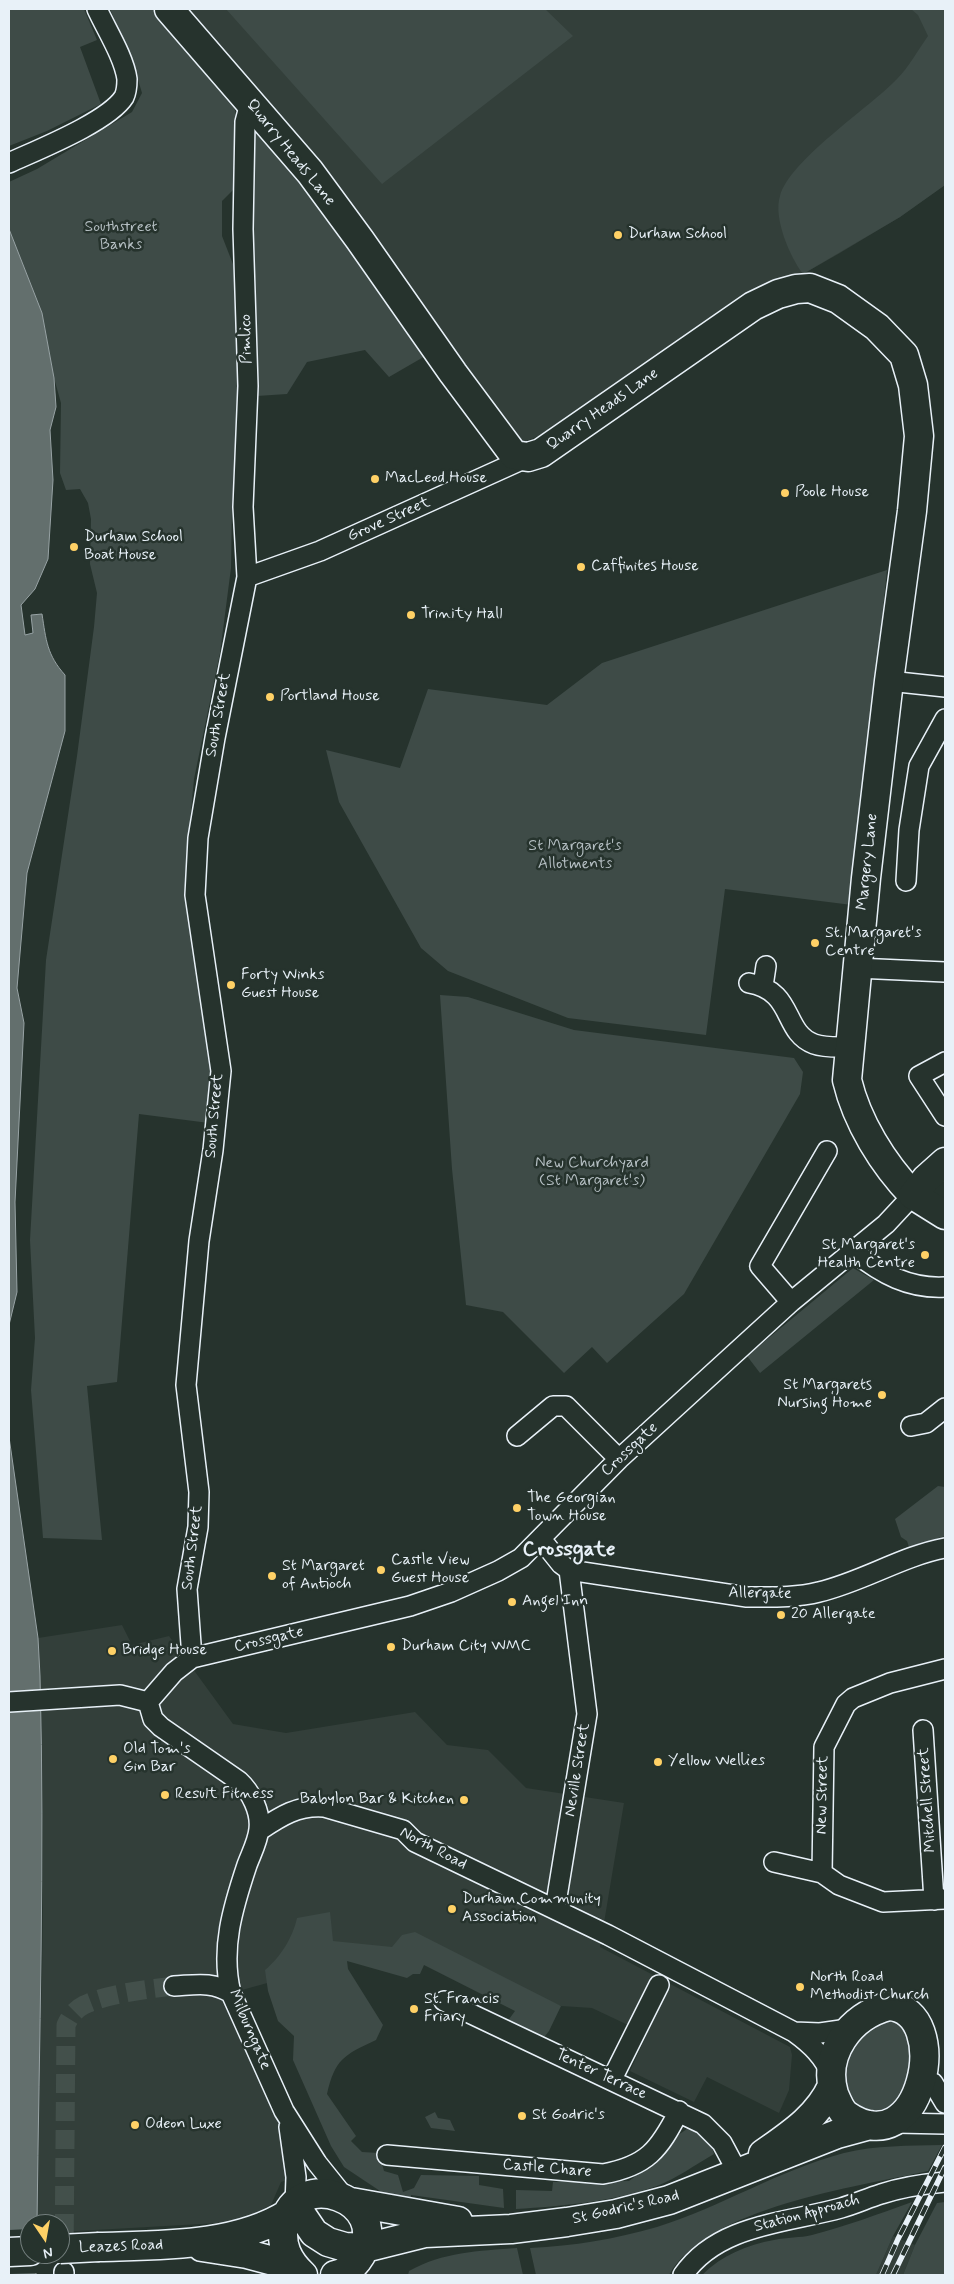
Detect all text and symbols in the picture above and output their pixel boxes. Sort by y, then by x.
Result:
street label: Quarry Heads Lane [241,96,339,210]
park label: Southstreet Banks [84,218,158,256]
place label: Durham School [628,225,727,245]
marker: Durham School [612,229,624,241]
street label: Pimlico [237,314,257,364]
street label: Quarry Heads Lane [544,364,662,456]
place label: MacLeod House [385,469,487,489]
marker: MacLeod House [369,473,381,485]
place label: Poole House [795,483,869,503]
marker: Poole House [779,487,791,499]
street label: Grove Street [345,493,433,547]
place label: Durham School Boat House [84,528,183,566]
marker: Durham School Boat House [68,541,80,553]
place label: Caffinites House [591,557,699,577]
marker: Caffinites House [575,561,587,573]
place label: Trinity Hall [421,605,502,625]
marker: Trinity Hall [405,609,417,621]
street label: South Street [202,672,236,758]
place label: Portland House [280,687,380,707]
marker: Portland House [264,691,276,703]
street label: Margery Lane [853,812,883,912]
park label: St Margaret's Allotments [528,837,622,875]
place label: St. Margaret's Centre [825,924,922,962]
marker: St. Margaret's Centre [809,937,821,949]
place label: Forty Winks Guest House [241,966,325,1004]
marker: Forty Winks Guest House [225,979,237,991]
street label: South Street [202,1073,228,1159]
park label: New Churchyard (St Margaret's) [535,1154,649,1192]
place label: St Margaret's Health Centre [818,1236,915,1274]
marker: St Margaret's Health Centre [919,1249,931,1261]
place label: St Margarets Nursing Home [777,1376,872,1414]
marker: St Margarets Nursing Home [876,1389,888,1401]
street label: Crossgate [598,1419,662,1481]
place label: The Georgian Town House [527,1489,616,1527]
marker: The Georgian Town House [511,1502,523,1514]
street label: South Street [178,1505,208,1591]
district label: Crossgate [523,1538,615,1564]
place label: Castle View Guest House [391,1551,469,1589]
place label: St Margaret of Antioch [282,1557,365,1595]
marker: Castle View Guest House [375,1564,387,1576]
marker: St Margaret of Antioch [266,1570,278,1582]
street label: Allergate [728,1584,792,1604]
place label: Angel Inn [522,1592,588,1612]
marker: Angel Inn [506,1596,518,1608]
place label: 20 Allergate [791,1605,876,1625]
marker: 20 Allergate [775,1609,787,1621]
street label: Crossgate [232,1623,306,1657]
place label: Durham City WMC [401,1637,531,1657]
place label: Bridge House [122,1641,207,1661]
marker: Durham City WMC [385,1641,397,1653]
marker: Bridge House [106,1645,118,1657]
street label: Neville Street [561,1722,595,1818]
place label: Old Tom's Gin Bar [123,1740,190,1778]
street label: Mitchell Street [915,1747,941,1853]
place label: Yellow Wellies [668,1752,765,1772]
marker: Old Tom's Gin Bar [107,1753,119,1765]
marker: Yellow Wellies [652,1756,664,1768]
street label: New Street [813,1756,833,1834]
place label: Result Fitness [175,1785,274,1805]
marker: Result Fitness [159,1789,171,1801]
place label: Babylon Bar & Kitchen [300,1790,454,1810]
marker: Babylon Bar & Kitchen [458,1794,470,1806]
street label: North Road [396,1823,470,1875]
place label: Durham Community Association [462,1890,601,1928]
marker: Durham Community Association [446,1903,458,1915]
place label: North Road Methodist Church [810,1968,929,2006]
marker: North Road Methodist Church [794,1981,806,1993]
street label: Milburngate [224,1987,274,2073]
place label: St. Francis Friary [424,1990,499,2028]
marker: St. Francis Friary [408,2003,420,2015]
street label: Tenter Terrace [552,2045,650,2105]
place label: St Godric's [532,2106,605,2126]
marker: St Godric's [516,2110,528,2122]
place label: Odeon Luxe [145,2115,222,2135]
marker: Odeon Luxe [129,2119,141,2131]
street label: Castle Chare [502,2156,592,2182]
street label: St Godric's Road [571,2186,681,2230]
street label: Station Approach [752,2191,862,2237]
north arrow [20,2214,70,2264]
street label: Leazes Road [78,2236,164,2258]
text: N [41,2243,54,2262]

